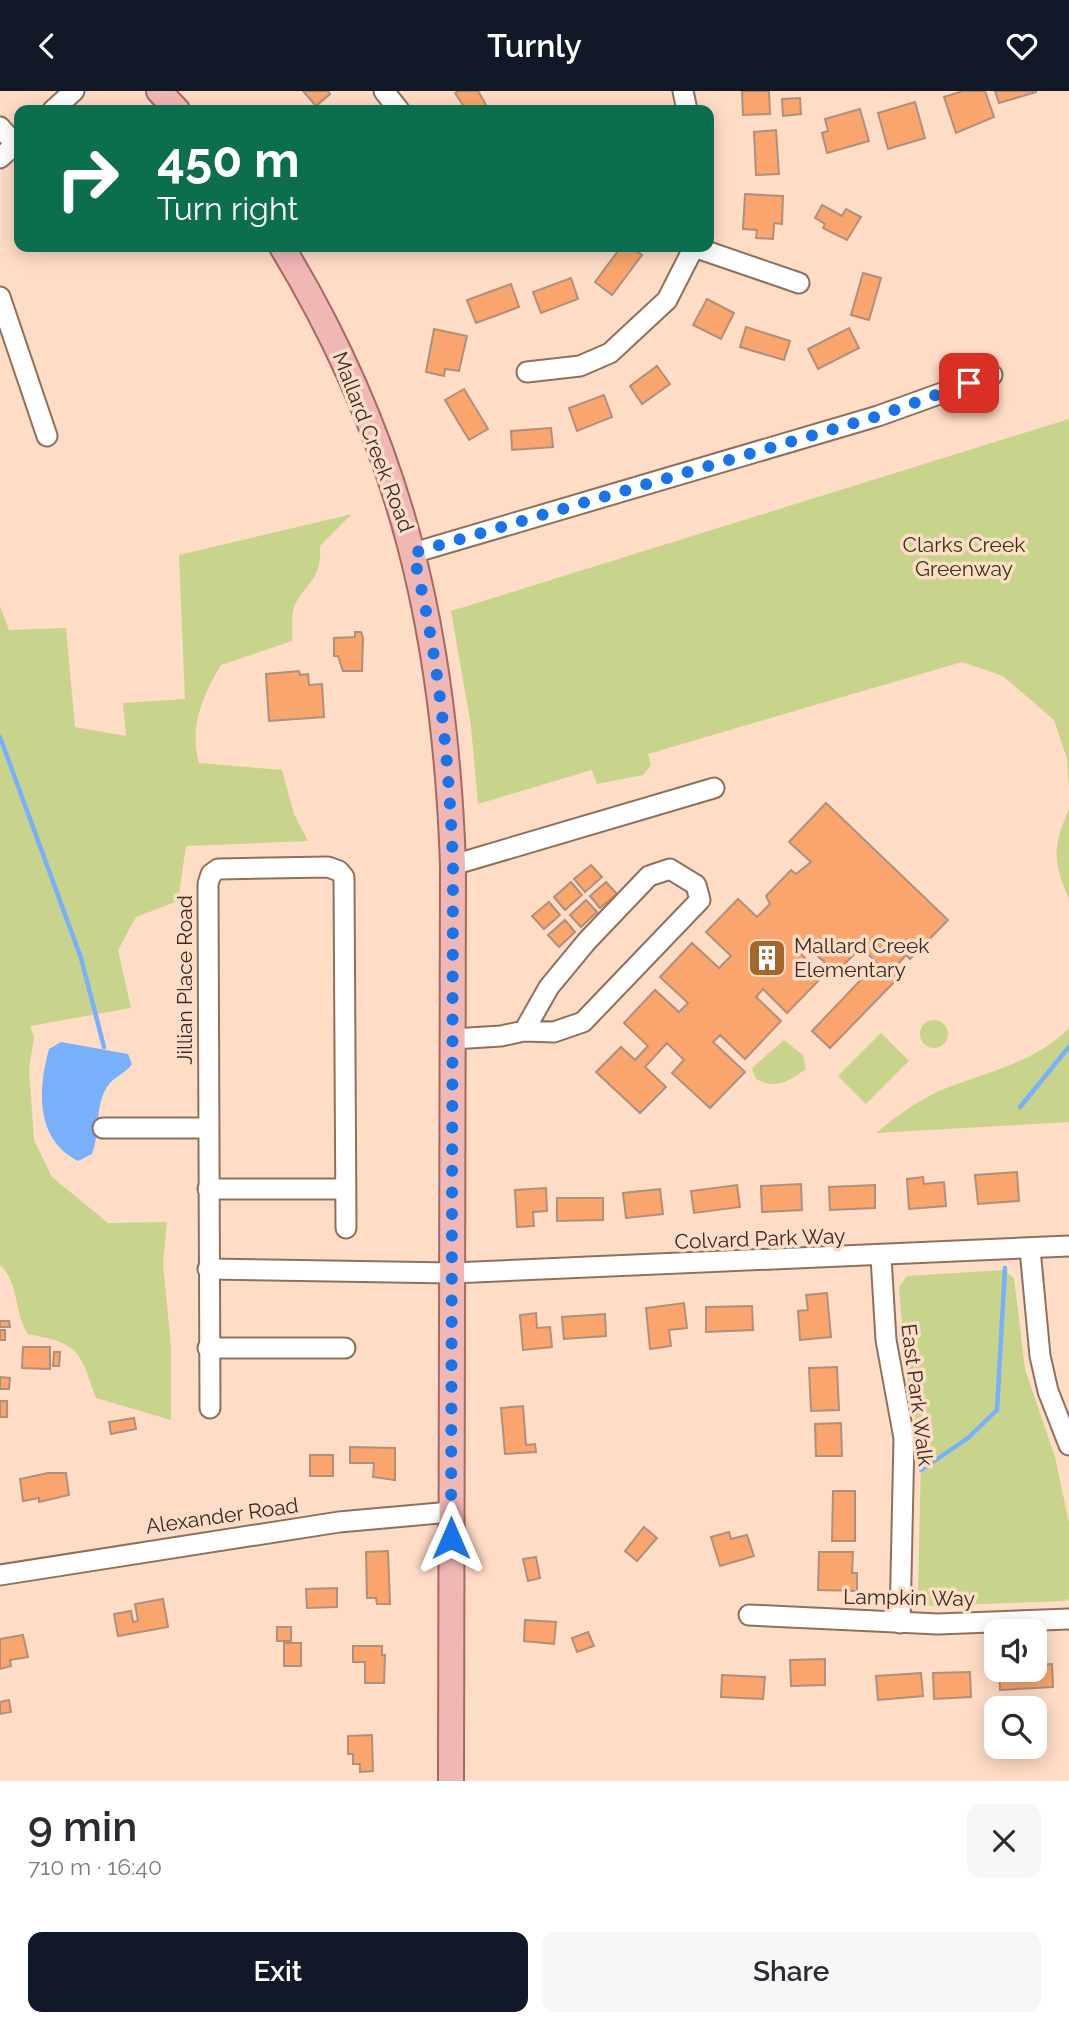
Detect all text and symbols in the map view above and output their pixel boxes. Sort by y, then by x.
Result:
icon: back [28,27,66,65]
text: Turnly [487,27,582,64]
icon: heart [1003,27,1041,65]
text: 450 m [157,131,300,188]
icon: right [42,133,133,224]
text: Turn right [157,190,298,227]
street label: Mallard Creek Road [328,348,419,535]
pin [939,353,999,413]
icon: arrive [950,364,988,402]
park label: Clarks Creek Greenway [903,532,1025,581]
street label: Jillian Place Road [172,895,197,1065]
place label: Mallard Creek Elementary [794,933,929,982]
building icon: Mallard Creek Elementary [746,937,788,979]
street label: Colvard Park Way [674,1223,846,1254]
street label: East Park Walk [896,1322,939,1468]
street label: Alexander Road [144,1492,300,1539]
position arrow [414,1501,488,1575]
street label: Lampkin Way [843,1584,975,1611]
map controls [984,1619,1047,1759]
button: sound [984,1619,1047,1682]
button: search [984,1696,1047,1759]
text: 9 min [28,1802,137,1851]
button: close [967,1804,1041,1878]
text: 710 m · 16:40 [28,1853,162,1880]
button: Exit [28,1932,528,2012]
button: Share [542,1932,1041,2012]

